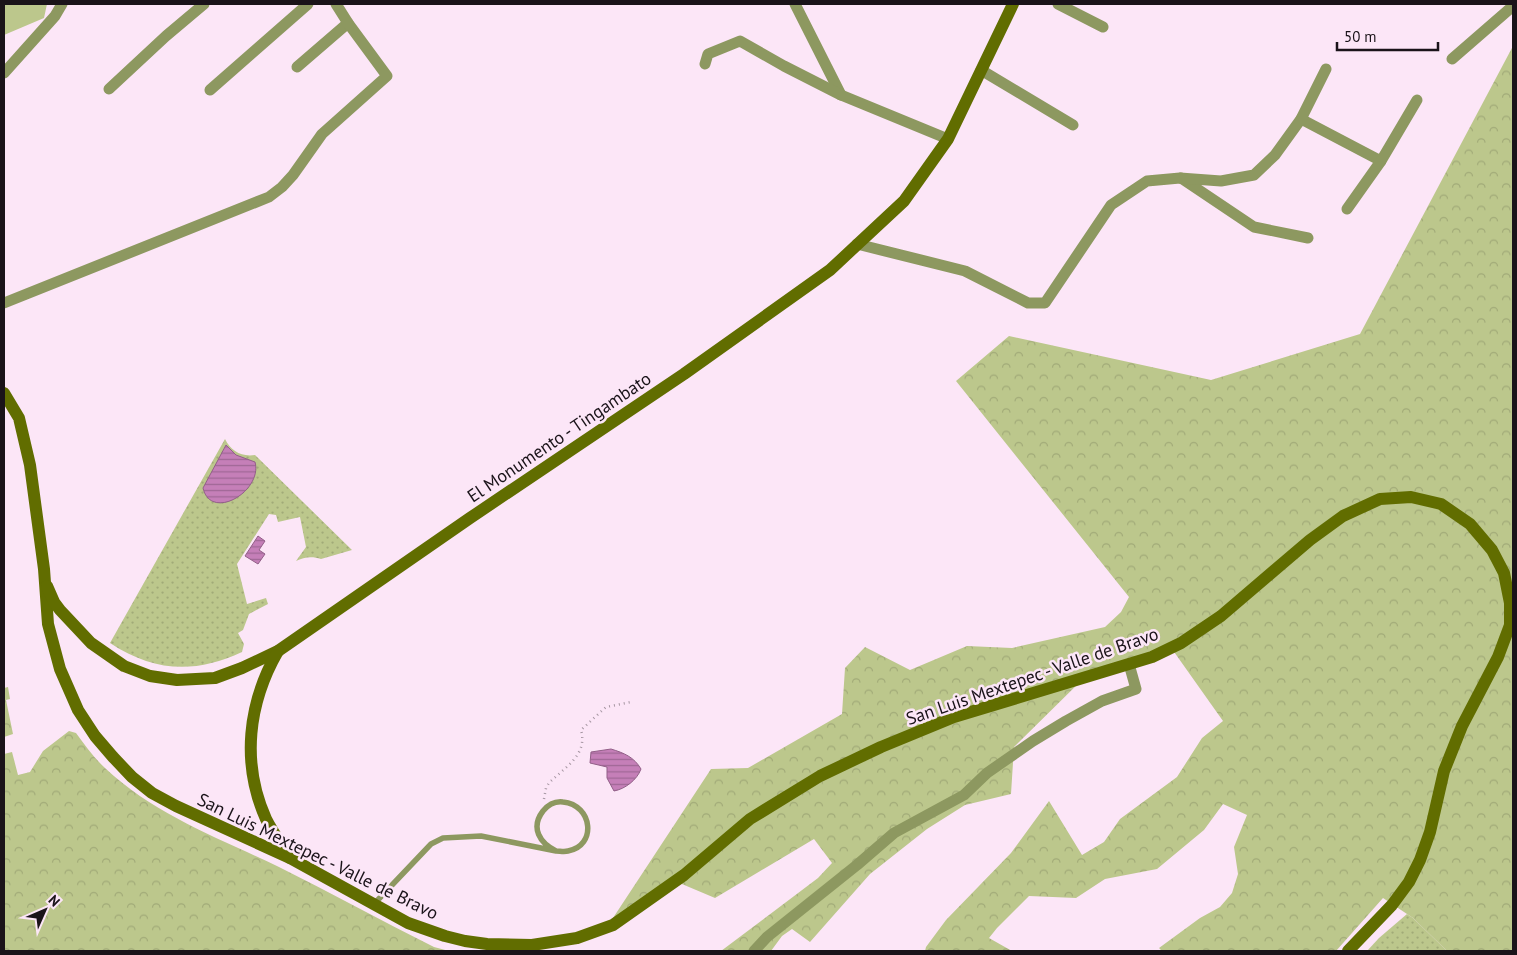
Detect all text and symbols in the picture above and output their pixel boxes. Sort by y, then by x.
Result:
scale bar [1337,20,1438,52]
text: 50 m [1344,27,1377,46]
street label: El Monumento - Tingambato [463,367,655,507]
street label: San Luis Mextepec - Valle de Bravo [903,622,1161,730]
street label: San Luis Mextepec - Valle de Bravo [194,788,442,924]
north arrow [20,885,70,935]
text: N [45,891,64,910]

